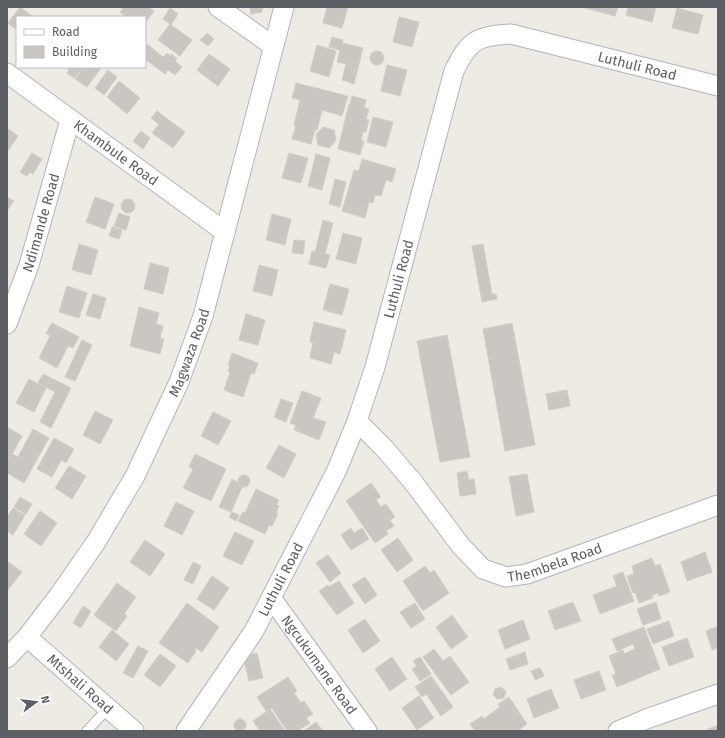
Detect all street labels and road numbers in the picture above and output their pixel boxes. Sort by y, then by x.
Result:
street label: Luthuli Road [596,48,678,84]
street label: Khambule Road [71,116,162,189]
street label: Ndimande Road [19,171,63,274]
street label: Luthuli Road [380,238,417,320]
street label: Magwaza Road [165,307,213,399]
street label: Thembela Road [506,539,604,585]
street label: Luthuli Road [255,540,307,619]
street label: Ngcukumane Road [278,612,361,718]
street label: Mtshali Road [44,650,117,717]

